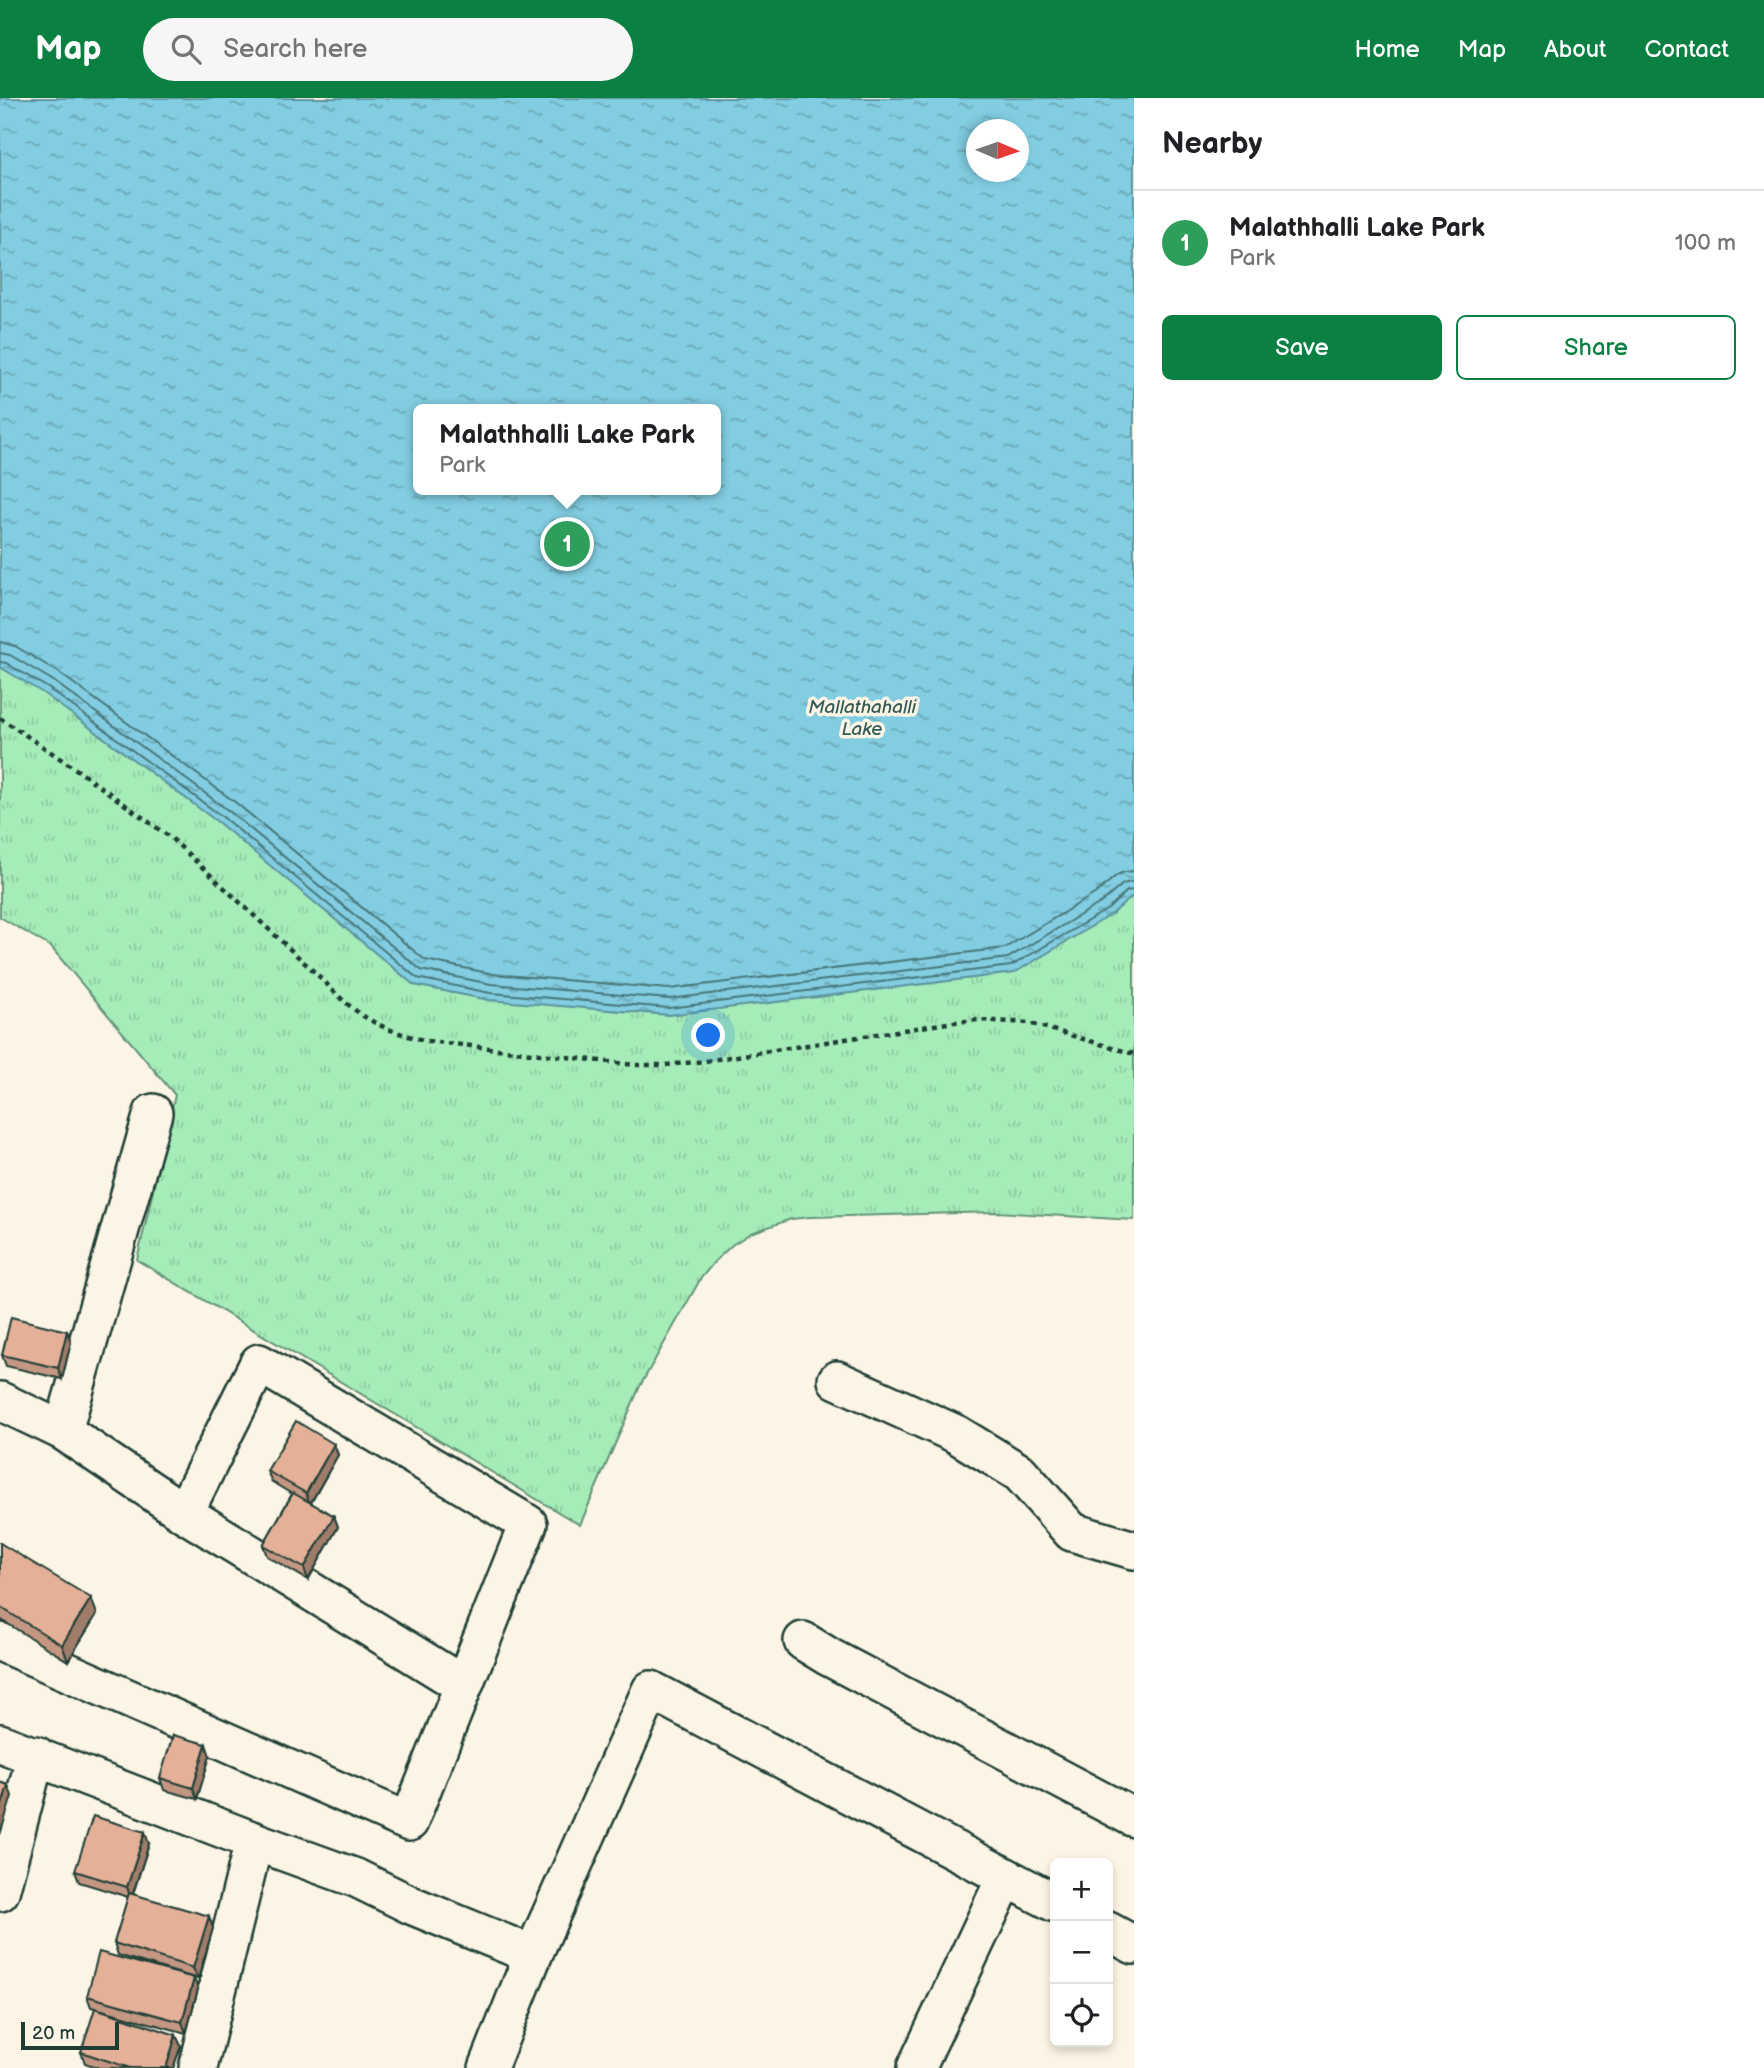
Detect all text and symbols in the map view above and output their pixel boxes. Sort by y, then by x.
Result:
search box [143,18,633,81]
text: Map [35,29,101,69]
icon: search [167,30,205,68]
text: Search here [223,34,367,65]
text: Home [1355,35,1420,64]
text: Map [1458,35,1506,64]
text: About [1544,35,1606,64]
text: Contact [1644,35,1729,64]
north arrow [966,119,1029,182]
text: Nearby [1162,126,1262,162]
text: Malathhalli Lake Park [1229,213,1485,244]
text: 1 [1180,229,1190,257]
text: 100 m [1675,229,1736,257]
text: Park [1229,244,1275,272]
button: Save [1162,315,1442,380]
button: Share [1456,315,1736,380]
popup [413,404,721,495]
text: Malathhalli Lake Park [439,420,695,451]
text: Park [439,451,485,479]
pin: 1 [544,518,590,570]
water label: Mallathahalli Lake [808,696,917,741]
your location [691,1018,725,1052]
map controls [1050,1858,1113,2047]
button: + [1050,1858,1113,1921]
button: − [1050,1921,1113,1984]
button: locate [1050,1984,1113,2047]
scale bar [21,2019,119,2051]
text: 20 m [32,2022,75,2045]

